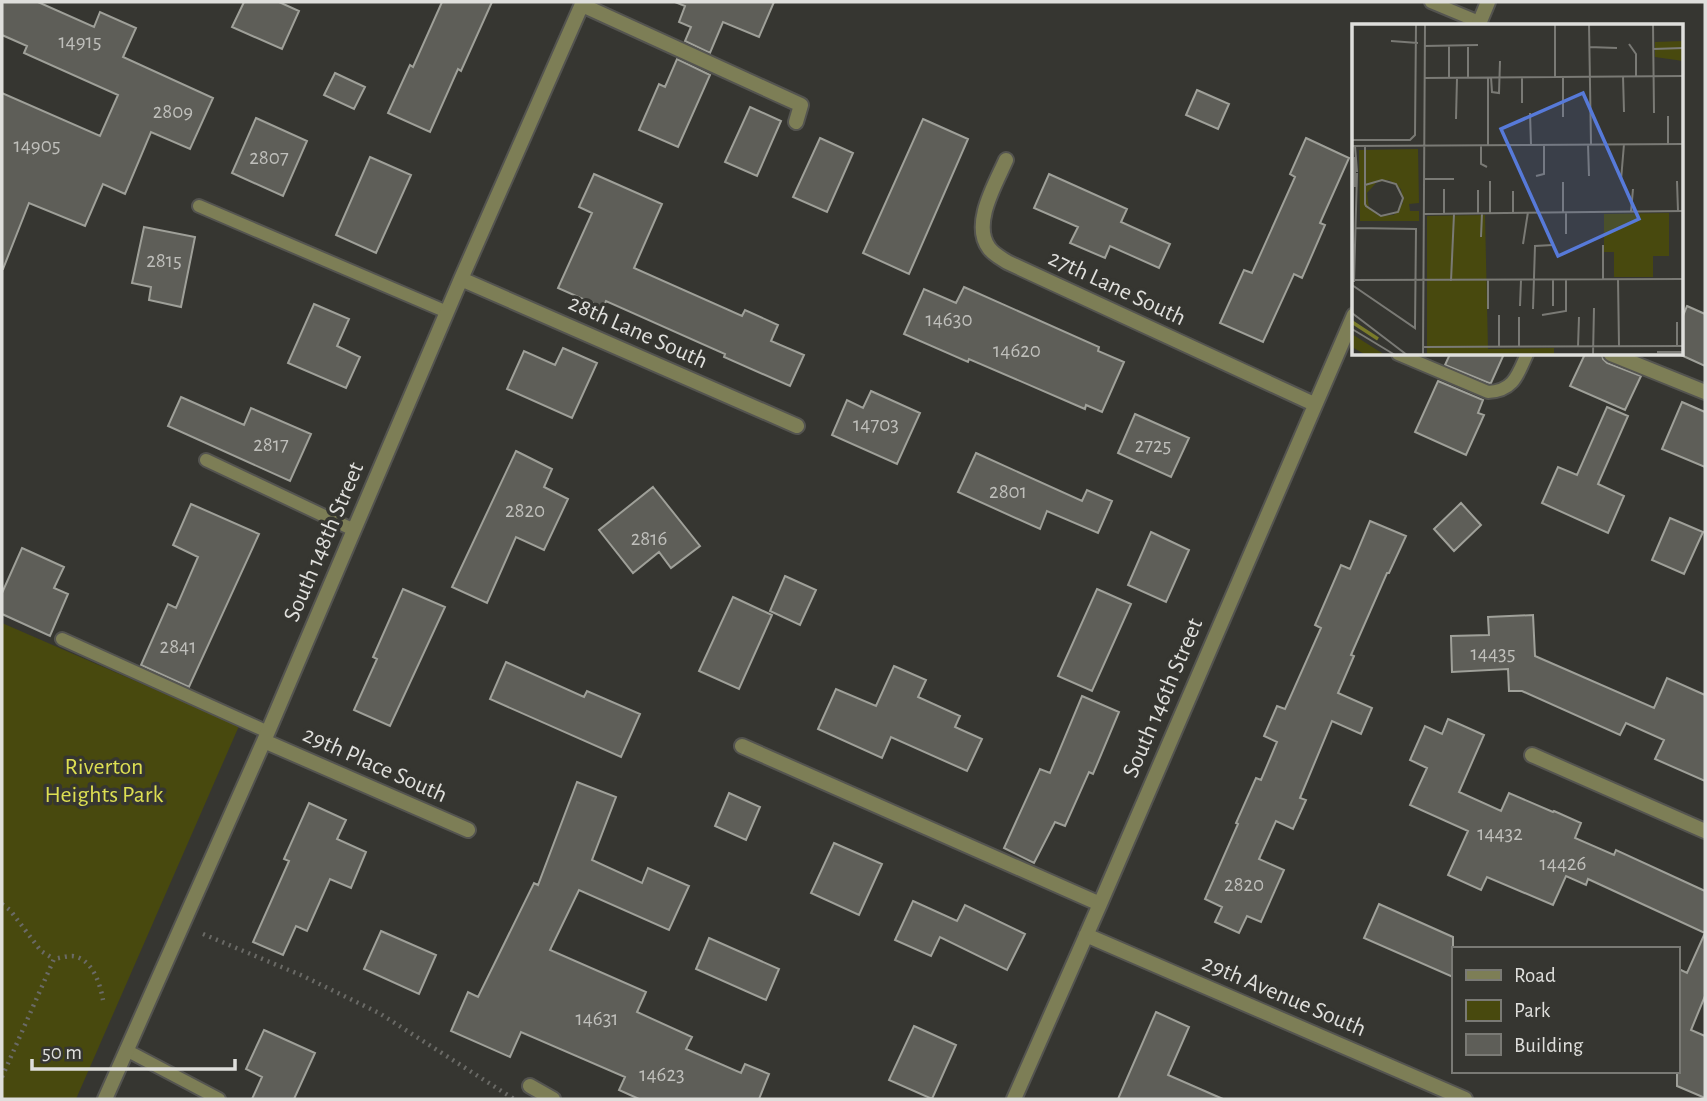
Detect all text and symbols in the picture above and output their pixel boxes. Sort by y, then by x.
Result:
inset map [1352,24,1682,355]
house number: 14915 [58,31,102,52]
house number: 2809 [153,101,193,122]
house number: 14905 [13,135,61,156]
house number: 2807 [249,147,289,168]
street label: 27th Lane South [1045,246,1189,330]
house number: 2815 [146,250,182,271]
street label: 28th Lane South [565,291,711,373]
house number: 14630 [926,309,972,330]
house number: 14620 [993,340,1041,361]
house number: 14703 [853,414,899,435]
house number: 2817 [253,434,289,455]
house number: 2725 [1135,435,1171,456]
street label: South 148th Street [280,458,369,625]
house number: 2801 [989,481,1027,502]
house number: 2820 [505,500,545,521]
house number: 2816 [631,528,667,549]
street label: South 146th Street [1119,614,1208,781]
house number: 2841 [160,636,196,657]
house number: 14435 [1471,643,1515,664]
street label: 29th Place South [299,723,451,807]
park label: Riverton Heights Park [45,755,163,807]
house number: 14432 [1477,823,1523,844]
house number: 14426 [1540,853,1586,874]
house number: 2820 [1224,874,1264,895]
legend [1452,947,1679,1073]
street label: 29th Avenue South [1199,951,1369,1041]
text: Road [1514,965,1556,986]
text: Park [1514,1000,1551,1021]
house number: 14631 [575,1008,619,1029]
scale bar [32,1028,234,1072]
text: Building [1514,1035,1584,1056]
text: 50 m [42,1042,82,1063]
house number: 14623 [639,1064,685,1085]

